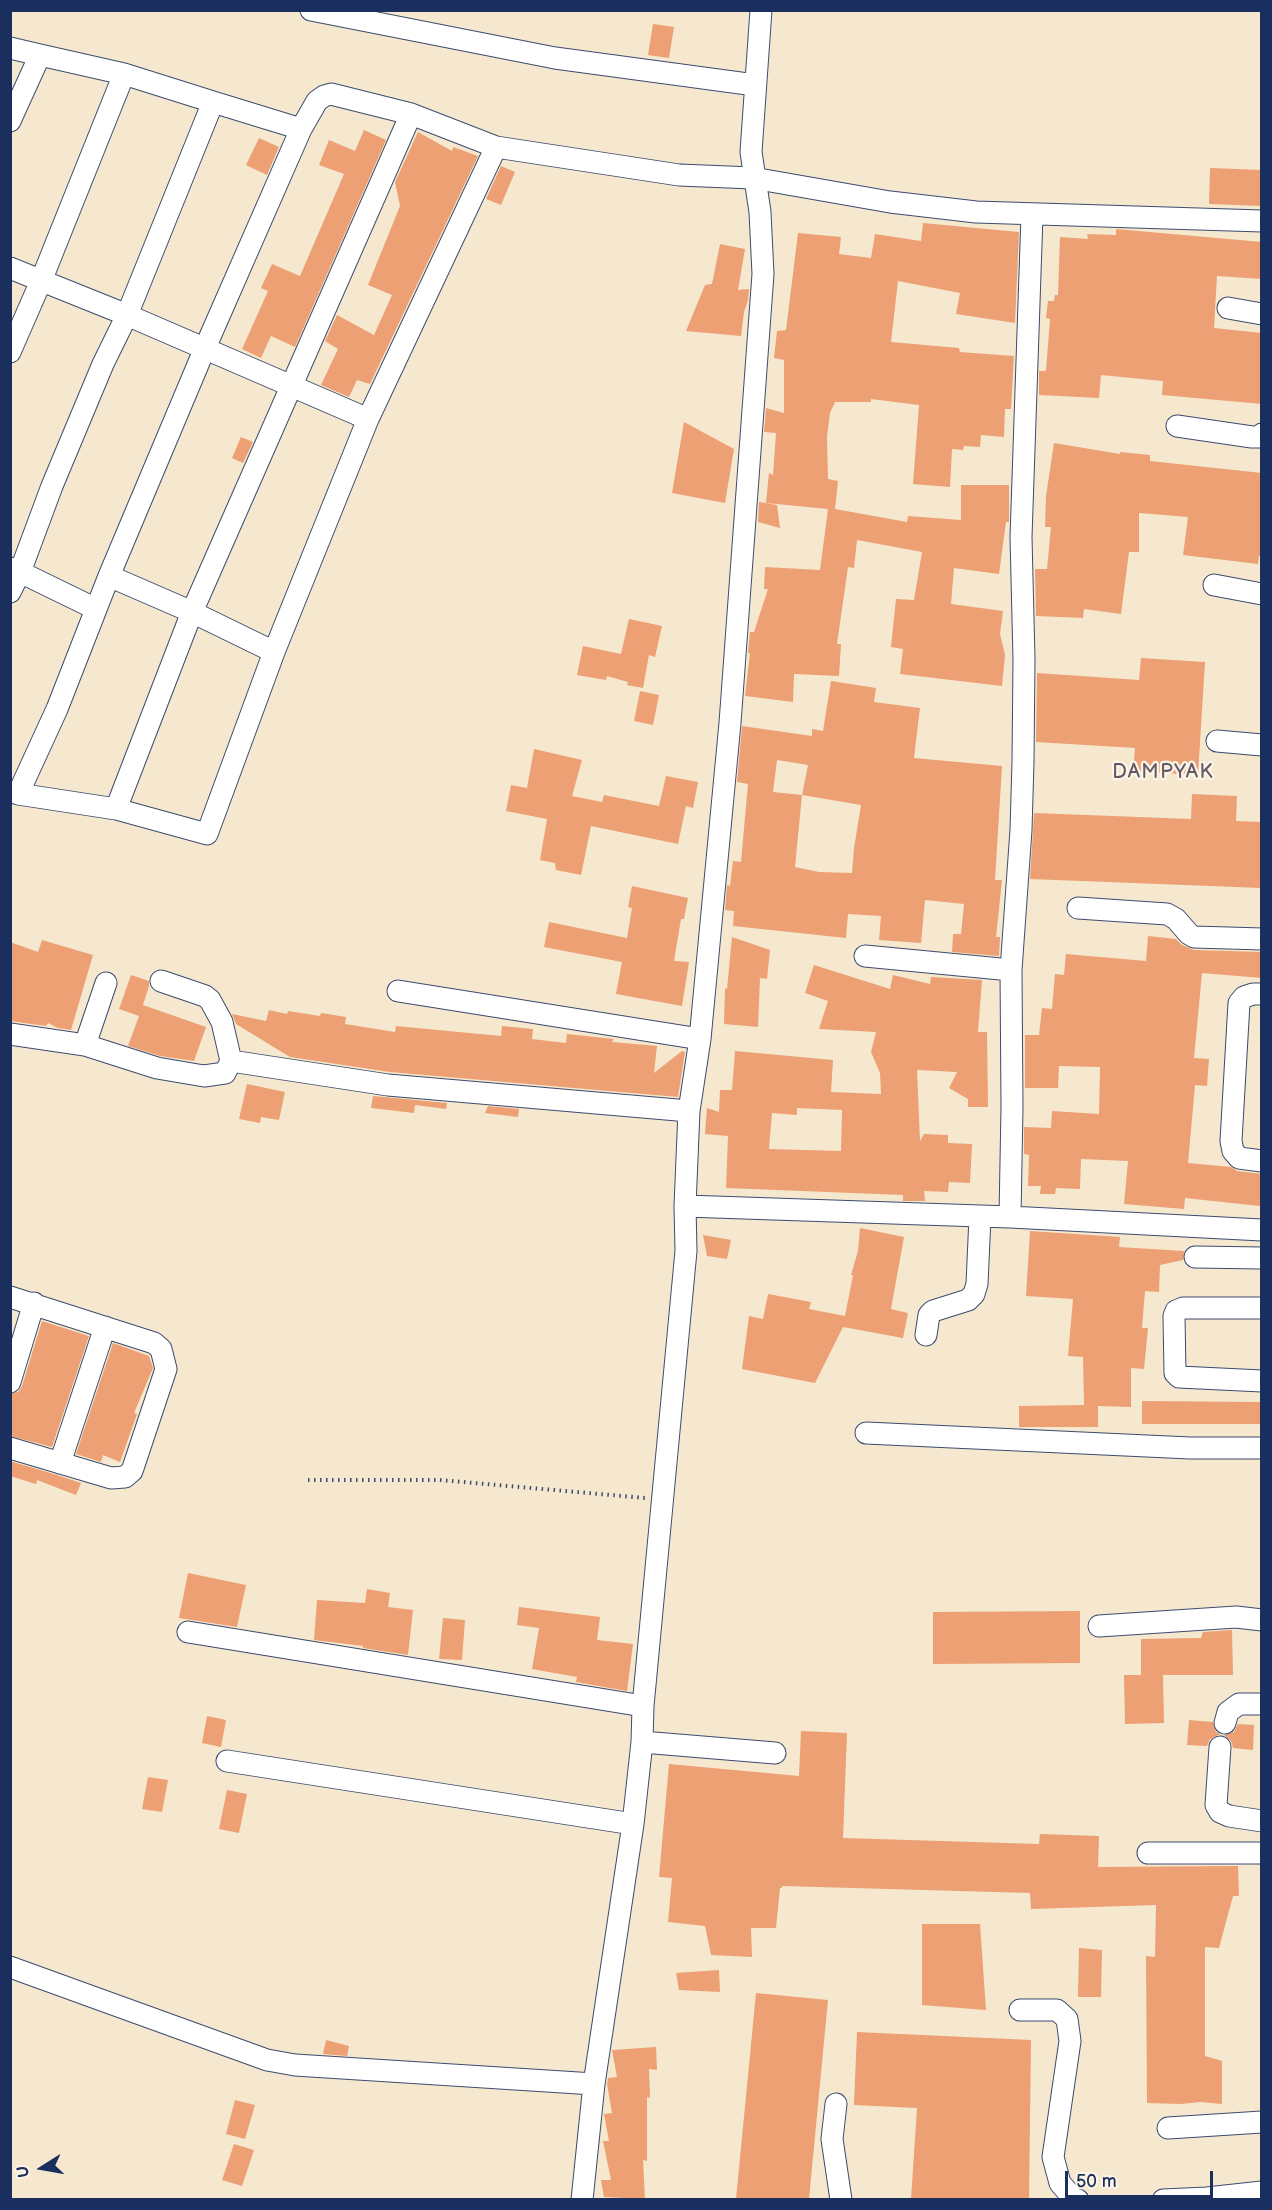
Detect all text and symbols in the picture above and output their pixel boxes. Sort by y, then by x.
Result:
district label: DAMPYAK [1112,761,1214,785]
north arrow [12,2138,72,2198]
scale bar [1068,2159,1216,2197]
text: U [13,2164,34,2179]
text: 50 m [1076,2171,1117,2192]

